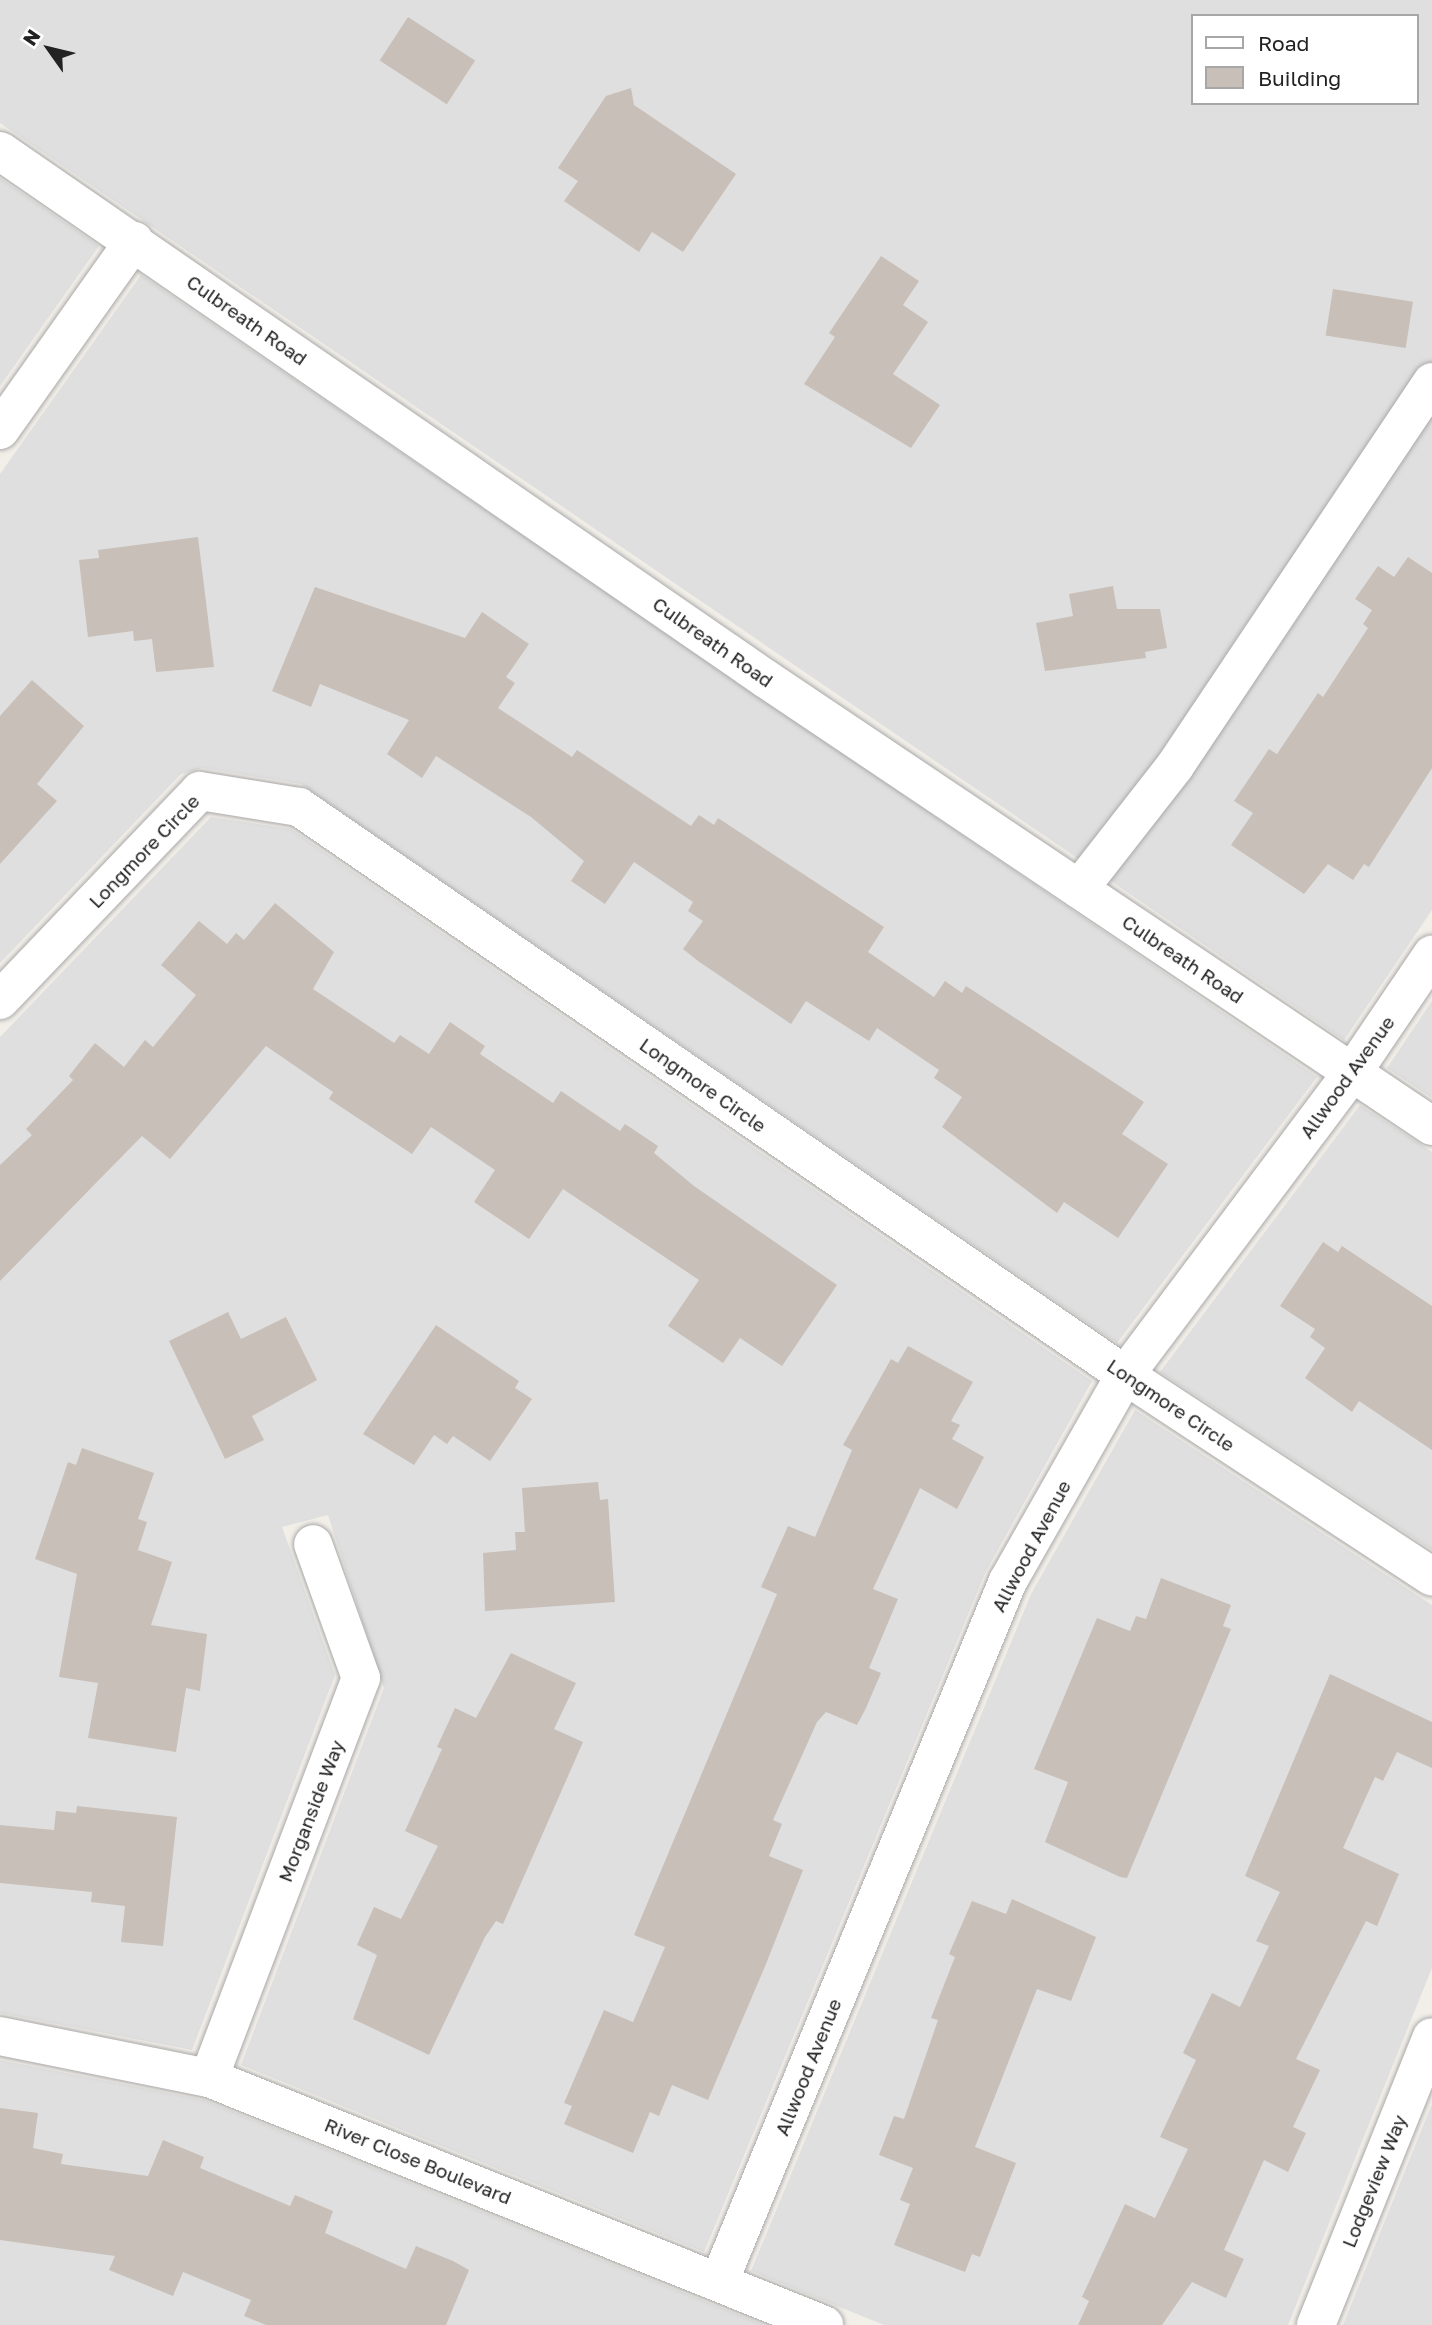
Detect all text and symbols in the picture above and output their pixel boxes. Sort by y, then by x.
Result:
north arrow [14,14,84,84]
legend [1190,14,1418,105]
text: N [18,25,45,49]
text: Road [1258,30,1309,56]
text: Building [1258,65,1341,91]
street label: Culbreath Road [182,270,312,370]
street label: Culbreath Road [648,592,778,692]
street label: Longmore Circle [84,789,204,913]
street label: Culbreath Road [1118,910,1248,1008]
street label: Allwood Avenue [1295,1011,1399,1143]
street label: Longmore Circle [635,1033,771,1137]
street label: Longmore Circle [1103,1354,1239,1456]
street label: Allwood Avenue [987,1476,1075,1616]
street label: Morganside Way [273,1737,349,1885]
street label: Allwood Avenue [770,1995,846,2139]
street label: Lodgeview Way [1337,2111,1411,2251]
street label: River Close Boulevard [321,2113,515,2209]

